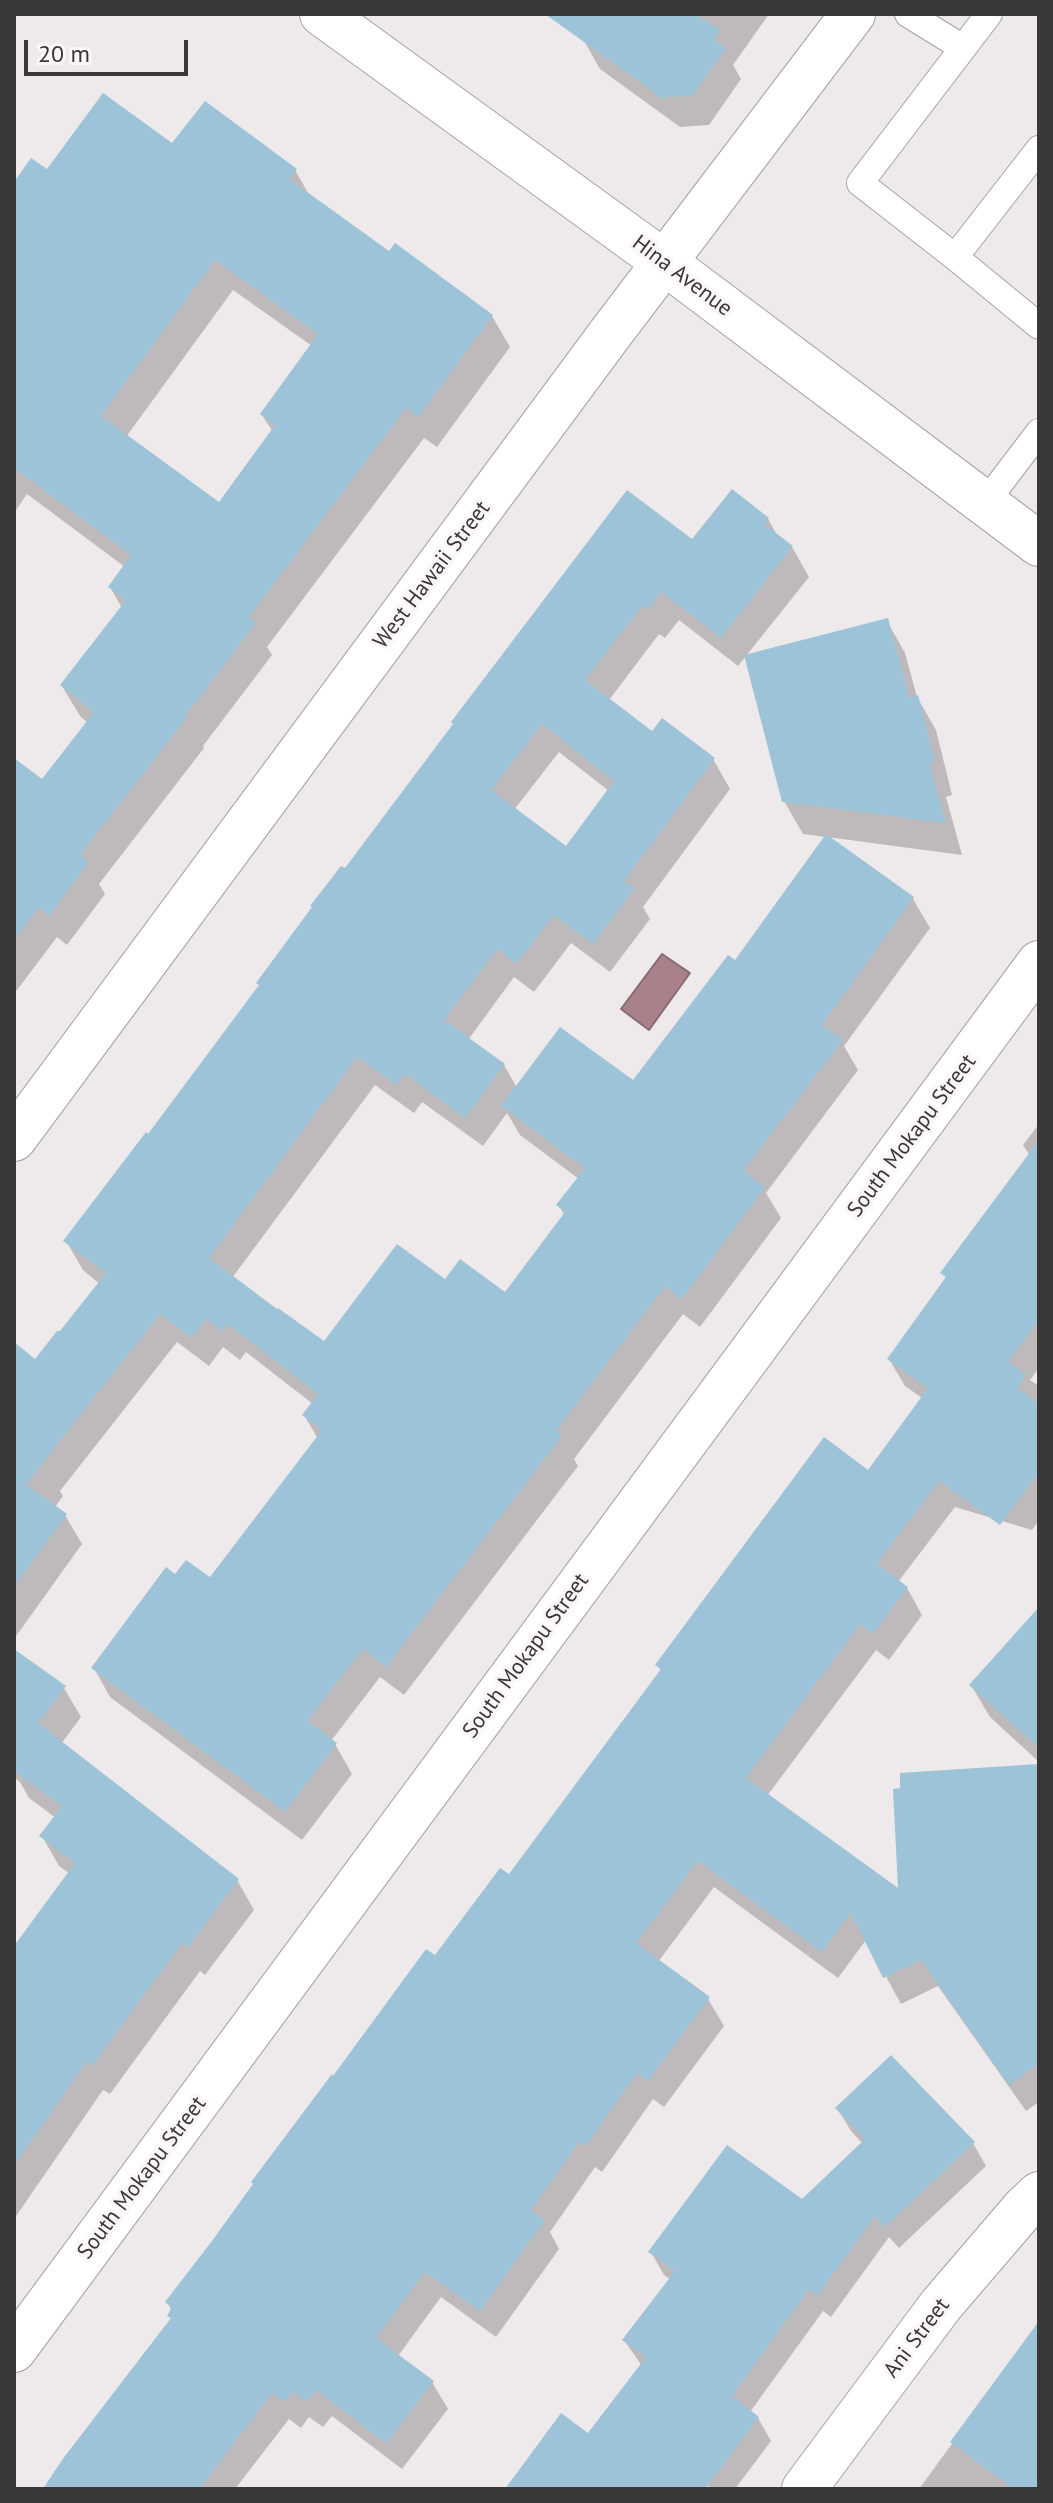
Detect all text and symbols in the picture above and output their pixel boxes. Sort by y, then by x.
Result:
scale bar [28,24,192,74]
text: 20 m [38,38,90,69]
street label: Hina Avenue [627,230,737,322]
street label: West Hawaii Street [368,496,496,654]
street label: South Mokapu Street [842,1049,982,1223]
street label: South Mokapu Street [457,1568,595,1744]
street label: South Mokapu Street [72,2091,212,2265]
street label: Ani Street [879,2293,955,2383]

